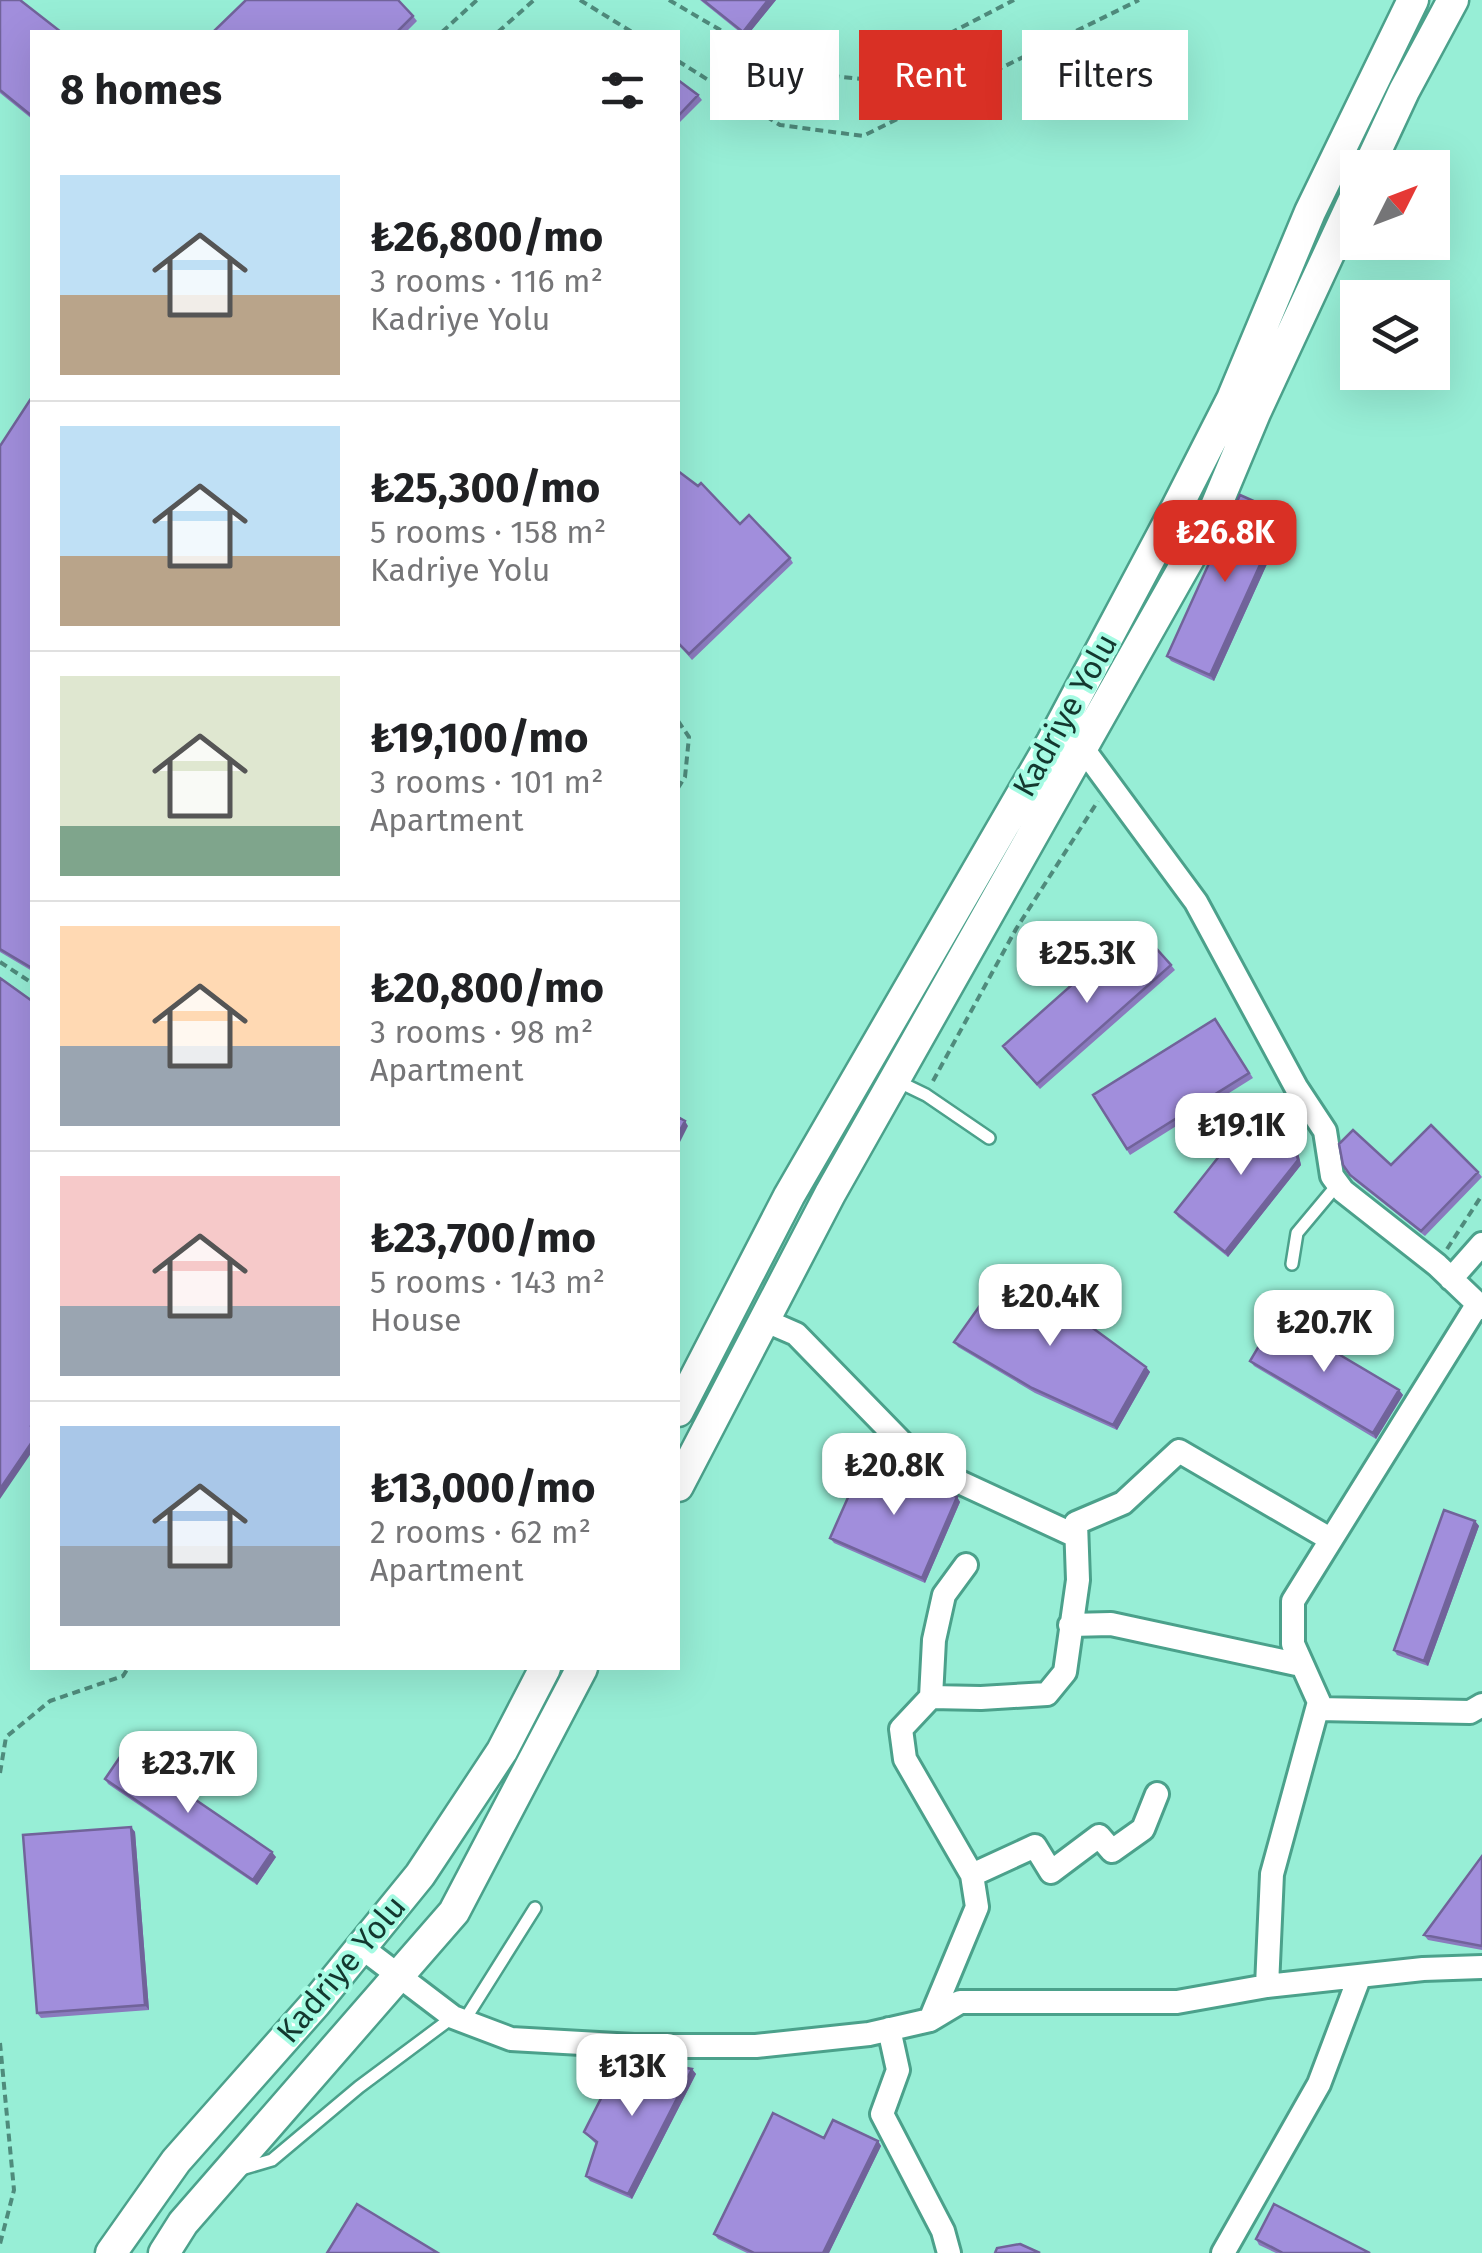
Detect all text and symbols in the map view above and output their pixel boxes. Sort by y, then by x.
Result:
chip: Buy [710,30,839,120]
chip: Rent [859,30,1002,120]
chip: Filters [1022,30,1188,120]
icon: filters [595,63,650,118]
text: 8 homes [60,65,222,115]
north arrow [1340,150,1450,260]
map controls [1340,150,1450,390]
text: ₺26,800/mo [370,212,603,262]
icon: home [140,215,260,335]
text: 3 rooms · 116 m² [370,262,603,300]
button: layers [1340,280,1450,390]
text: Kadriye Yolu [370,300,550,338]
text: ₺25,300/mo [370,463,600,513]
icon: home [140,466,260,586]
pin: ₺26.8K [1144,500,1306,585]
text: 5 rooms · 158 m² [370,513,606,551]
text: ₺26.8K [1175,513,1275,551]
text: Kadriye Yolu [370,551,550,589]
street label: Kadriye Yolu [1005,627,1125,803]
text: ₺19,100/mo [370,713,589,763]
icon: home [140,716,260,836]
text: 3 rooms · 101 m² [370,763,604,801]
text: Apartment [370,801,524,839]
pin: ₺25.3K [1006,921,1168,1006]
text: ₺25.3K [1039,934,1135,972]
text: ₺20,800/mo [370,963,604,1013]
icon: home [140,966,260,1086]
text: 3 rooms · 98 m² [370,1013,593,1051]
text: Apartment [370,1051,524,1089]
pin: ₺19.1K [1160,1093,1322,1178]
text: ₺19.1K [1197,1106,1285,1144]
text: ₺23,700/mo [370,1213,596,1263]
icon: home [140,1216,260,1336]
text: 5 rooms · 143 m² [370,1263,605,1301]
pin: ₺20.4K [969,1264,1131,1349]
text: ₺20.4K [1001,1277,1099,1315]
pin: ₺20.7K [1243,1290,1405,1375]
text: House [370,1301,461,1339]
text: ₺20.7K [1276,1303,1372,1341]
pin: ₺20.8K [813,1433,975,1518]
text: ₺20.8K [844,1446,944,1484]
text: ₺13,000/mo [370,1463,596,1513]
icon: home [140,1466,260,1586]
text: 2 rooms · 62 m² [370,1513,591,1551]
text: Apartment [370,1551,524,1589]
pin: ₺23.7K [107,1731,269,1816]
text: ₺23.7K [141,1744,235,1782]
street label: Kadriye Yolu [268,1888,414,2050]
pin: ₺13K [573,2034,691,2119]
text: ₺13K [598,2047,666,2085]

